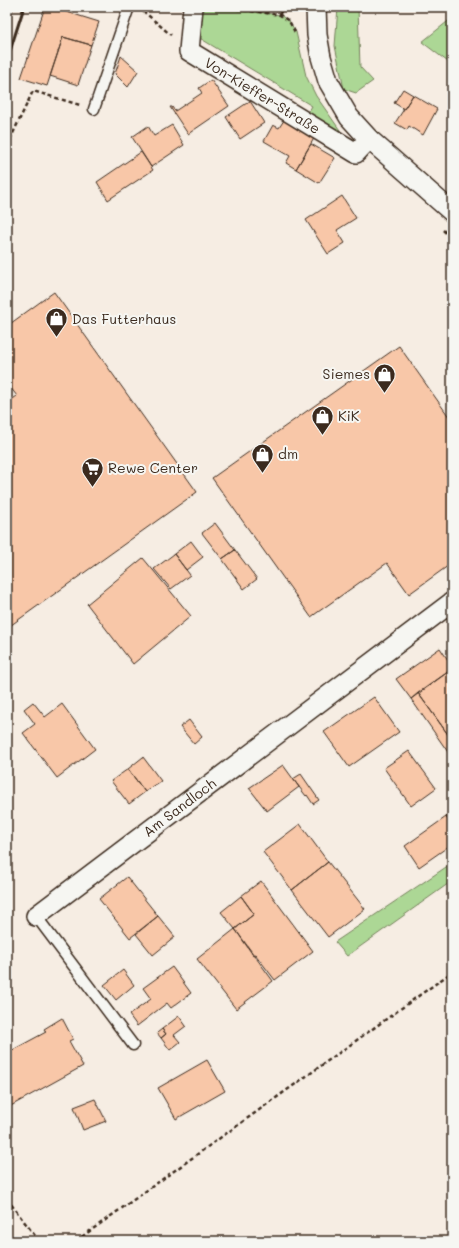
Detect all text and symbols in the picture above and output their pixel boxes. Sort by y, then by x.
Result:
street label: Von-Kieffer-Straße [201,53,324,138]
shop icon: Das Futterhaus [44,306,70,339]
place label: Das Futterhaus [72,309,176,328]
shop icon: Siemes [372,361,398,394]
place label: Siemes [323,364,370,383]
shop icon: KiK [310,403,336,436]
place label: KiK [338,406,360,425]
shop icon: dm [249,441,275,474]
place label: dm [278,444,298,463]
supermarket icon: Rewe Center [79,455,105,488]
place label: Rewe Center [108,458,198,477]
street label: Am Sandloch [139,773,220,841]

